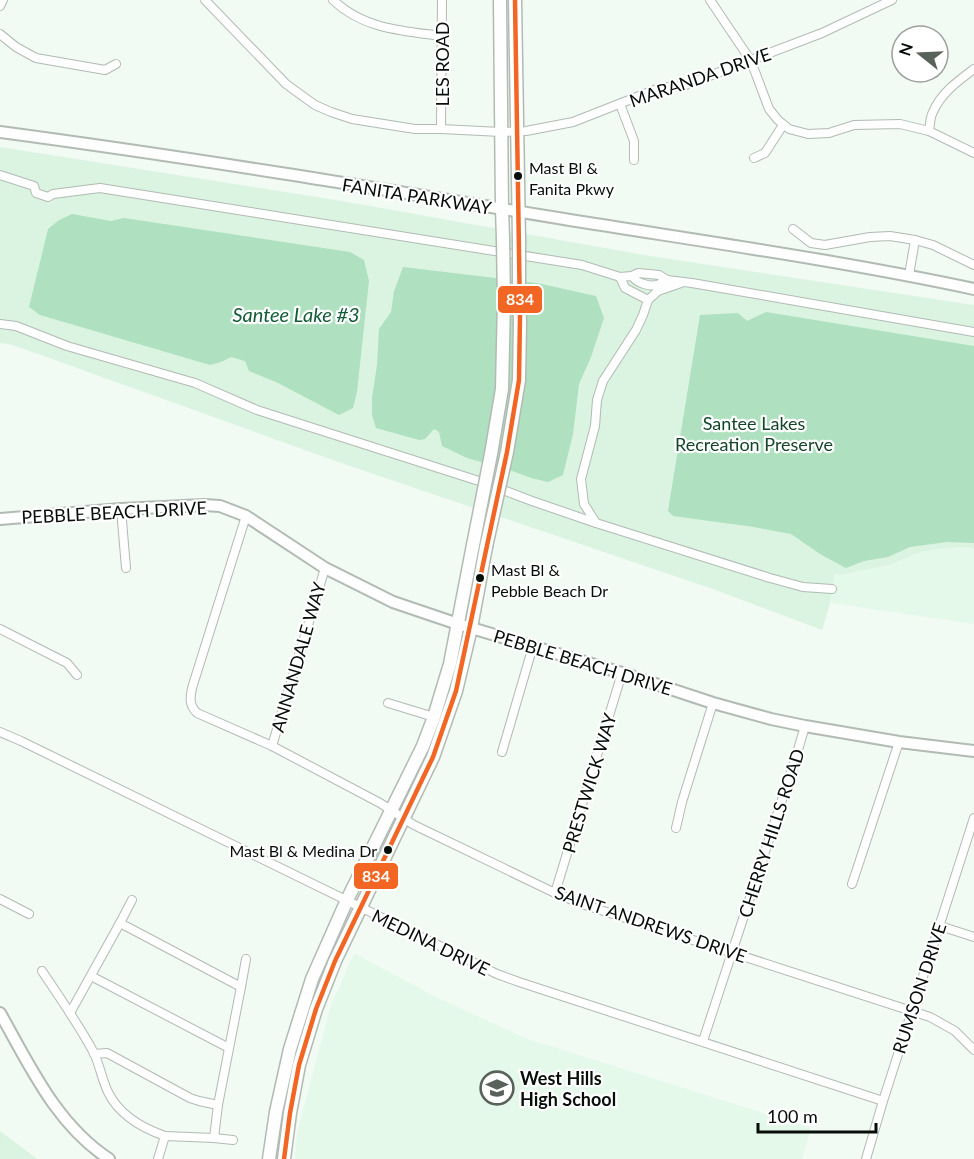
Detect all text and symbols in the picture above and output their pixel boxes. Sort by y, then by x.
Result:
street label: LES ROAD [431,21,453,107]
north arrow [890,24,950,84]
text: N [894,40,916,58]
street label: MARANDA DRIVE [626,42,774,112]
place label: Mast Bl & Fanita Pkwy [529,158,615,198]
marker: Mast Bl & Fanita Pkwy [512,170,524,182]
street label: FANITA PARKWAY [341,173,494,219]
line badge: 834 [497,285,543,314]
text: 834 [506,289,534,308]
water label: Santee Lake #3 [232,302,360,326]
park label: Santee Lakes Recreation Preserve [675,412,833,455]
street label: PEBBLE BEACH DRIVE [21,496,207,528]
place label: Mast Bl & Pebble Beach Dr [491,560,608,600]
marker: Mast Bl & Pebble Beach Dr [474,572,486,584]
street label: ANNANDALE WAY [266,579,330,735]
street label: PEBBLE BEACH DRIVE [491,624,675,700]
street label: PRESTWICK WAY [557,710,621,856]
street label: CHERRY HILLS ROAD [733,746,809,920]
place label: Mast Bl & Medina Dr [229,841,377,860]
marker: Mast Bl & Medina Dr [382,844,394,856]
line badge: 834 [353,862,399,890]
text: 834 [362,866,390,885]
street label: SAINT ANDREWS DRIVE [552,881,750,967]
street label: MEDINA DRIVE [368,904,494,980]
street label: RUMSON DRIVE [887,920,951,1056]
place label: West Hills High School [520,1067,616,1110]
school or university icon: West Hills High School [479,1070,515,1106]
scale bar [758,1096,876,1134]
text: 100 m [767,1105,818,1127]

